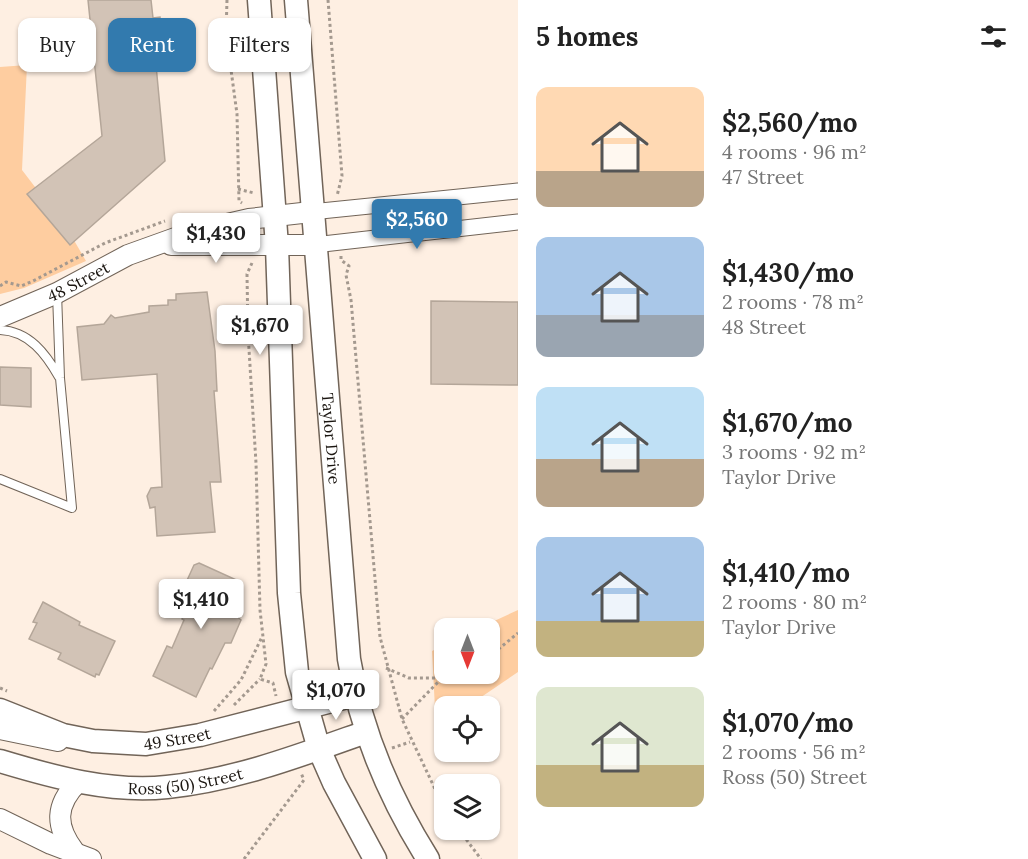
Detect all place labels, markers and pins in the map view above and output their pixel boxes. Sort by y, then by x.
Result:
pin: $2,560 [368,199,466,250]
pin: $1,430 [167,213,265,264]
pin: $1,670 [211,305,309,356]
pin: $1,410 [152,579,250,630]
pin: $1,070 [287,670,385,721]

